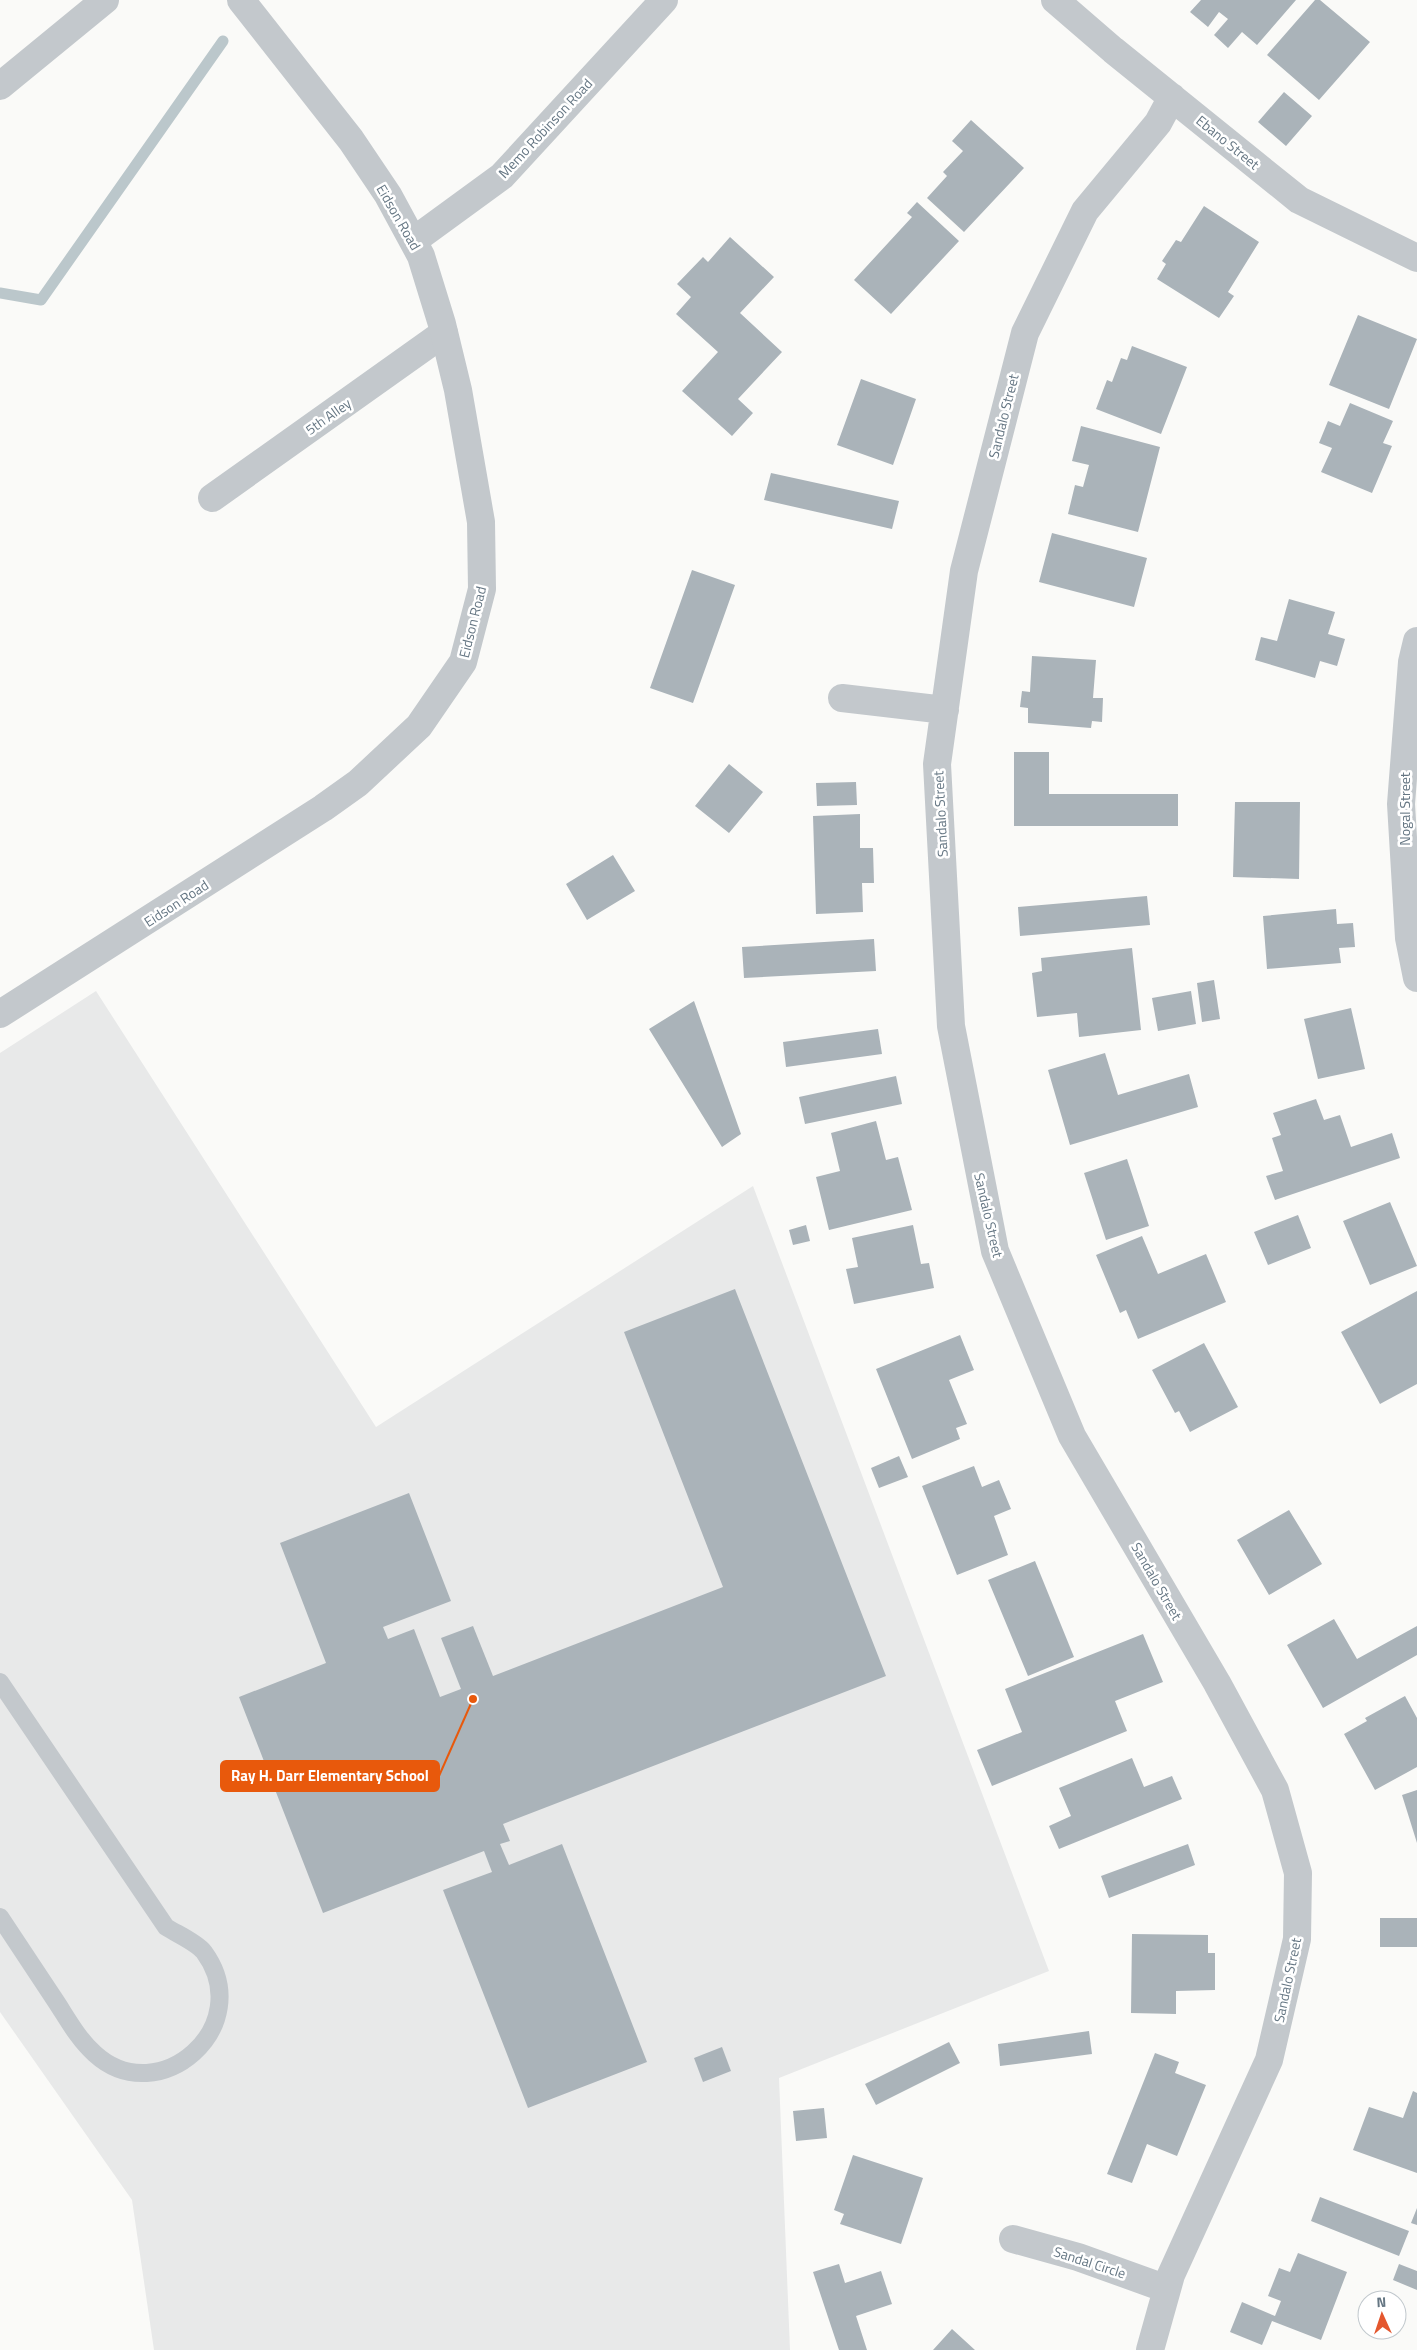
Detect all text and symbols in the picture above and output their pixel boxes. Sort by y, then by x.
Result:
street label: Memo Robinson Road [493,73,597,183]
street label: Ebano Street [1192,110,1264,174]
street label: Eidson Road [372,180,426,254]
street label: Sandalo Street [982,371,1024,460]
street label: 5th Alley [301,392,355,439]
street label: Eidson Road [453,584,491,660]
street label: Sandalo Street [927,770,953,858]
street label: Nogal Street [1394,772,1415,846]
street label: Eidson Road [140,874,212,932]
street label: Sandalo Street [969,1171,1009,1260]
street label: Sandalo Street [1126,1538,1188,1624]
callout: Ray H. Darr Elementary School [221,1761,439,1791]
text: Ray H. Darr Elementary School [231,1764,429,1787]
street label: Sandalo Street [1268,1936,1306,2024]
street label: Sandal Circle [1051,2240,1129,2284]
north arrow [1357,2290,1407,2340]
text: N [1376,2291,1387,2312]

